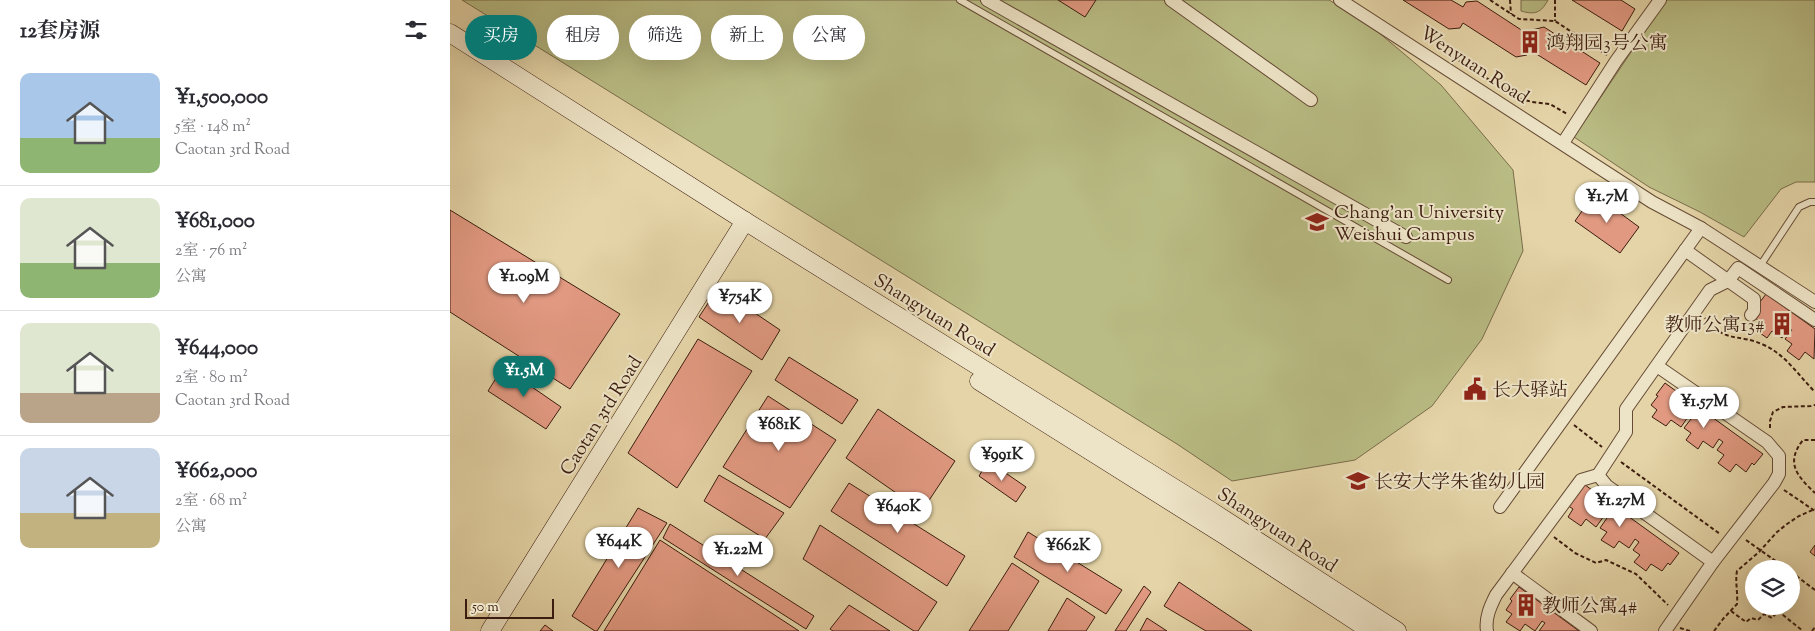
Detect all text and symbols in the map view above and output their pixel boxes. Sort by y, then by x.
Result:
chip: 买房 [465,15,537,60]
chip: 租房 [547,15,619,60]
chip: 筛选 [629,15,701,60]
chip: 新上 [711,15,783,60]
chip: 公寓 [793,15,865,60]
icon: filters [402,16,430,44]
text: 12套房源 [20,17,100,47]
street label: Wenyuan Road [1413,20,1534,112]
building icon: 鸿翔园3号公寓 [1517,29,1543,55]
place label: 鸿翔园3号公寓 [1546,31,1668,58]
text: ¥1,500,000 [175,83,268,113]
icon: home [60,93,120,153]
text: 5室 · 148 m² [175,116,251,139]
text: Caotan 3rd Road [175,139,290,162]
pin: ¥1.7M [1572,182,1642,224]
text: ¥1.7M [1586,186,1628,209]
place label: Chang'an University Weishui Campus [1334,200,1505,249]
text: ¥681,000 [175,207,255,237]
school or university icon: Chang'an University Weishui Campus [1304,209,1330,235]
icon: home [60,218,120,278]
text: 2室 · 76 m² [175,240,247,263]
pin: ¥1.09M [483,262,565,304]
text: 公寓 [175,266,207,289]
text: ¥1.09M [499,266,549,289]
street label: Shangyuan Road [868,268,1000,364]
pin: ¥754K [705,282,775,324]
text: ¥754K [718,286,762,309]
building icon: 教师公寓13# [1769,311,1795,337]
place label: 教师公寓13# [1665,313,1765,340]
text: ¥644,000 [175,334,258,364]
icon: home [60,343,120,403]
street label: Caotan 3rd Road [555,351,650,481]
pin: ¥1.5M [489,356,559,398]
text: ¥1.5M [504,360,544,383]
text: 2室 · 80 m² [175,367,248,390]
public building icon: 长大驿站 [1462,376,1488,402]
place label: 长大驿站 [1492,378,1568,405]
pin: ¥1.57M [1663,386,1745,429]
text: Caotan 3rd Road [175,390,290,413]
text: ¥1.57M [1680,391,1728,414]
pin: ¥681K [744,410,814,452]
text: ¥681K [757,414,801,437]
pin: ¥991K [967,440,1037,482]
text: ¥991K [981,444,1023,467]
text: ¥662,000 [175,457,257,487]
icon: home [60,468,120,528]
school or university icon: 长安大学朱雀幼儿园 [1345,468,1371,494]
place label: 长安大学朱雀幼儿园 [1374,470,1545,497]
street label: Shangyuan Road [1211,482,1342,580]
pin: ¥1.27M [1579,486,1661,528]
text: 2室 · 68 m² [175,490,247,513]
text: ¥1.27M [1595,490,1645,513]
pin: ¥640K [863,492,933,534]
text: ¥640K [875,496,921,519]
text: 公寓 [175,516,207,539]
pin: ¥644K [584,526,654,569]
pin: ¥662K [1033,530,1103,573]
text: ¥644K [596,531,642,554]
pin: ¥1.22M [697,534,779,577]
text: ¥662K [1045,535,1091,558]
text: ¥1.22M [713,539,763,562]
map controls [1745,560,1800,615]
button: layers [1745,560,1800,615]
building icon: 教师公寓4# [1513,592,1539,618]
place label: 教师公寓4# [1542,594,1638,621]
scale bar [465,596,554,619]
text: 50 m [472,598,499,618]

